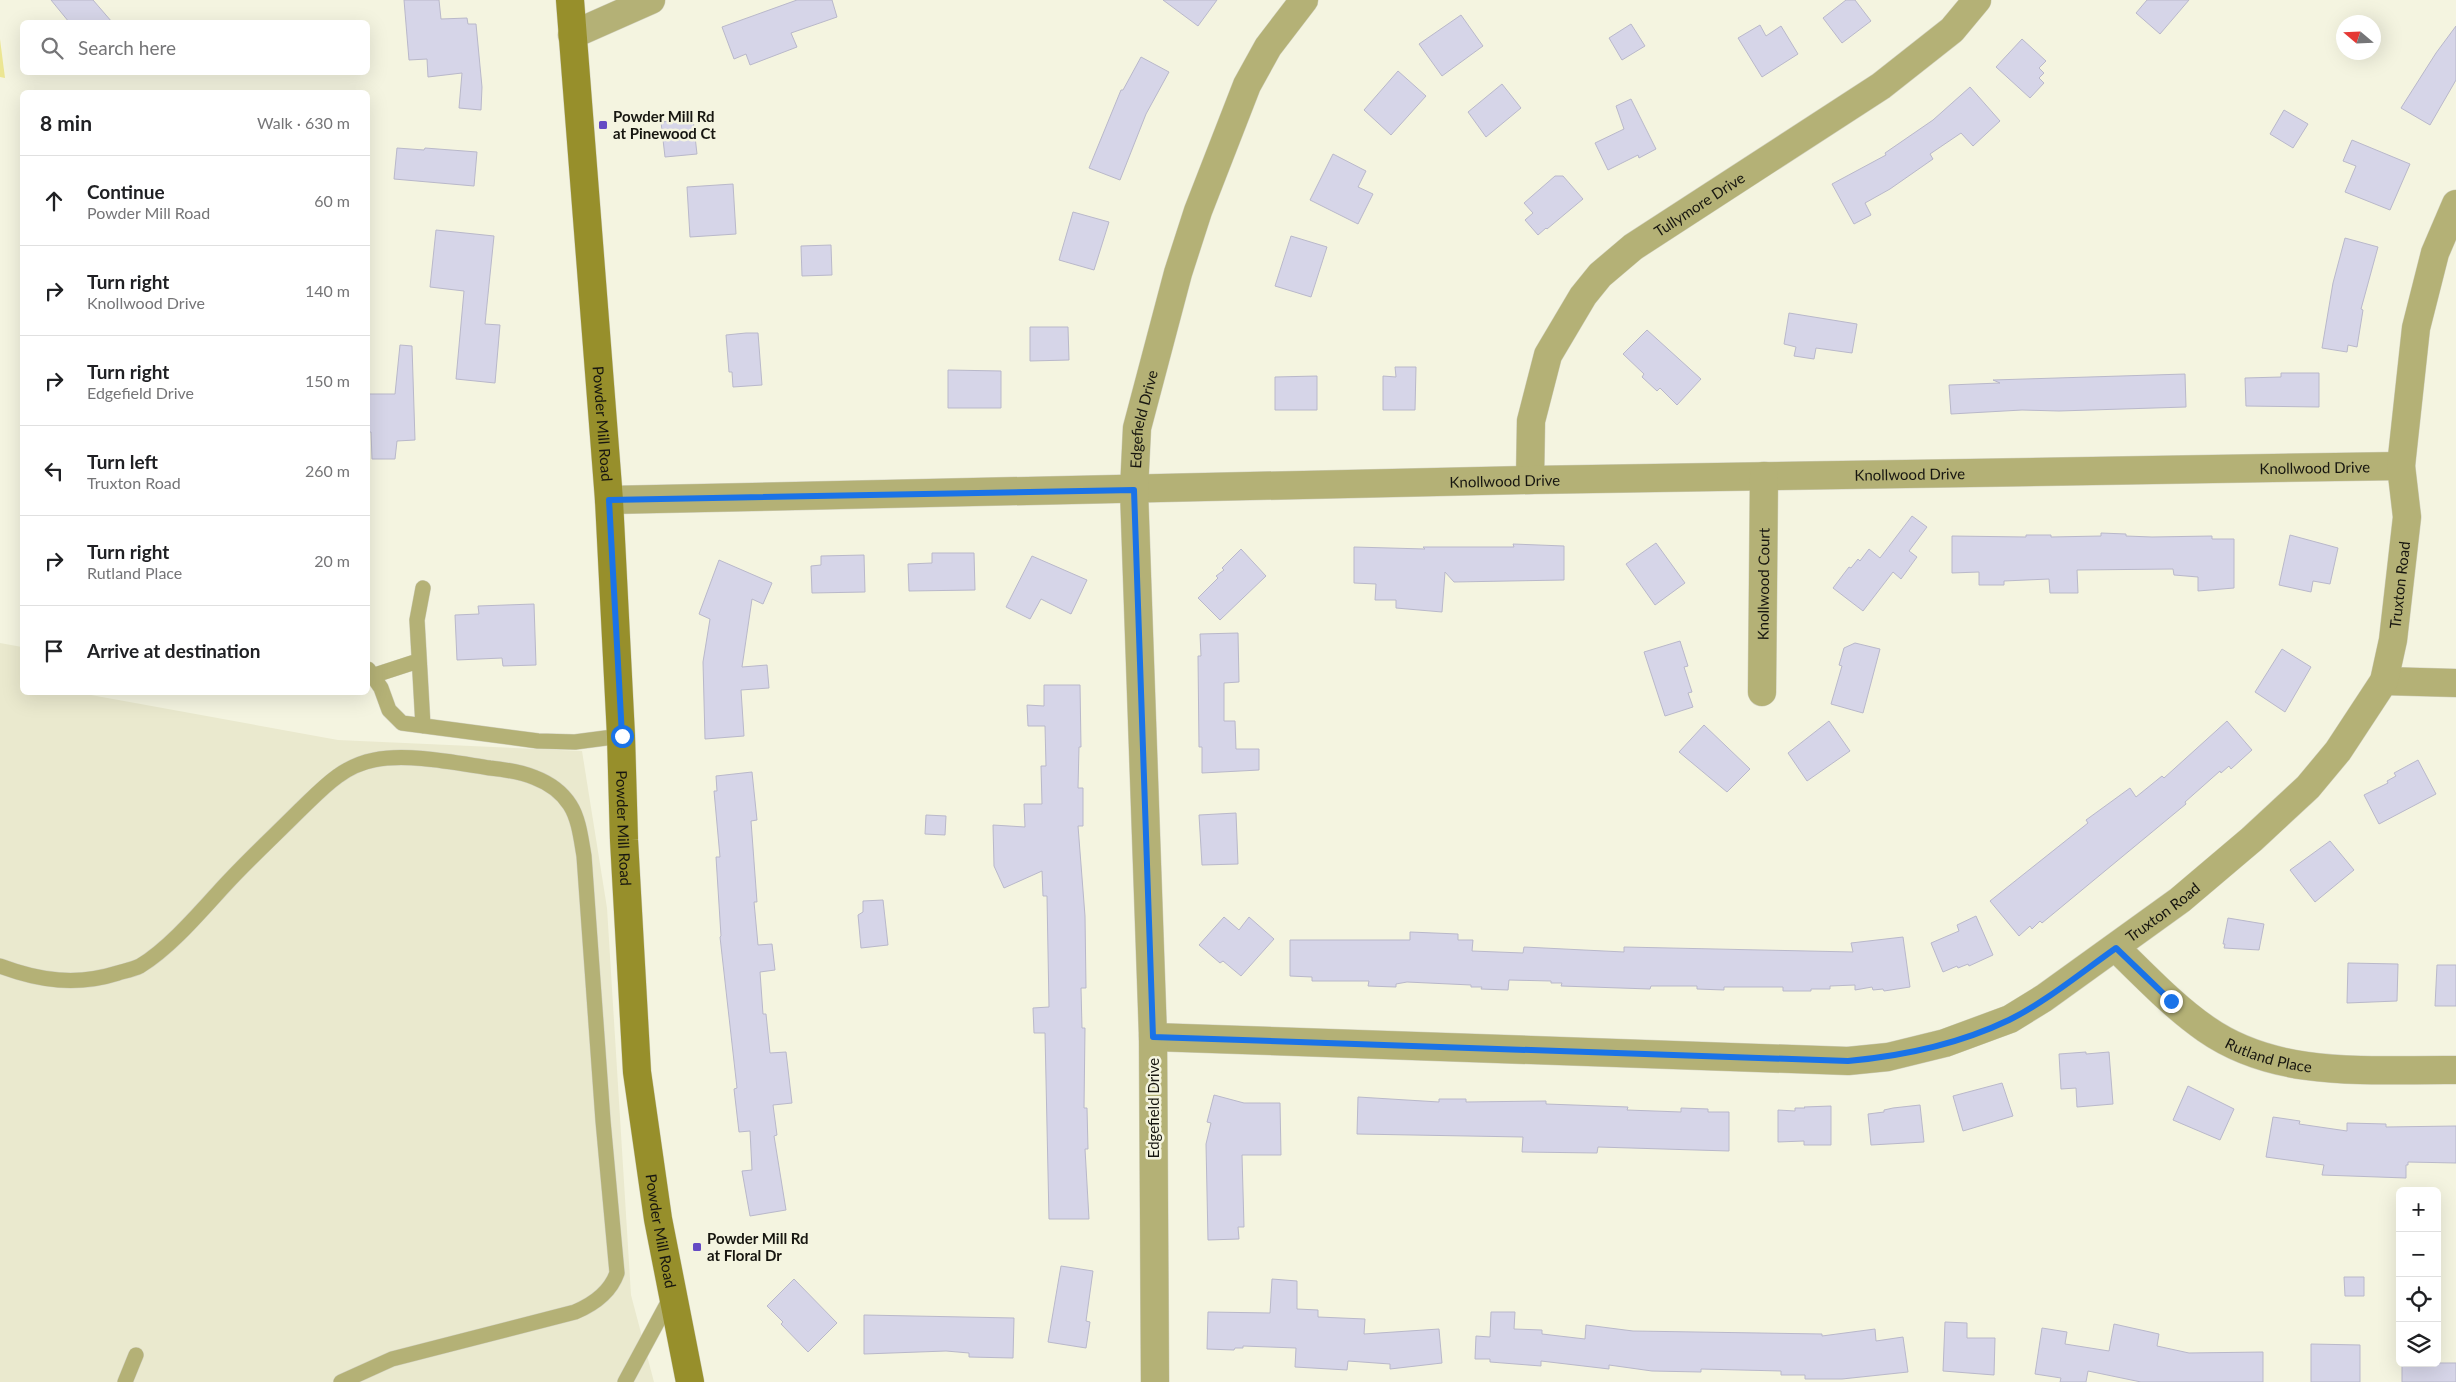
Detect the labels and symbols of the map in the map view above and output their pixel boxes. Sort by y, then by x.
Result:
north arrow [2336,15,2381,60]
place label: Powder Mill Rd at Pinewood Ct [613,107,716,142]
marker: Powder Mill Rd at Pinewood Ct [597,119,609,131]
street label: Tullymore Drive [1651,168,1748,240]
street label: Powder Mill Road [590,365,617,482]
street label: Edgefield Drive [1126,368,1161,469]
street label: Knollwood Drive [2259,457,2370,477]
street label: Knollwood Drive [1854,464,1965,484]
street label: Knollwood Drive [1449,471,1560,491]
street label: Knollwood Court [1753,527,1773,640]
street label: Truxton Road [2385,540,2413,630]
route start [611,725,634,748]
street label: Powder Mill Road [613,770,636,886]
street label: Truxton Road [2122,878,2203,945]
route end [2160,990,2183,1013]
street label: Rutland Place [2223,1034,2313,1076]
street label: Edgefield Drive [1144,1058,1162,1158]
street label: Powder Mill Road [643,1173,680,1290]
place label: Powder Mill Rd at Floral Dr [707,1229,809,1264]
marker: Powder Mill Rd at Floral Dr [691,1241,703,1253]

